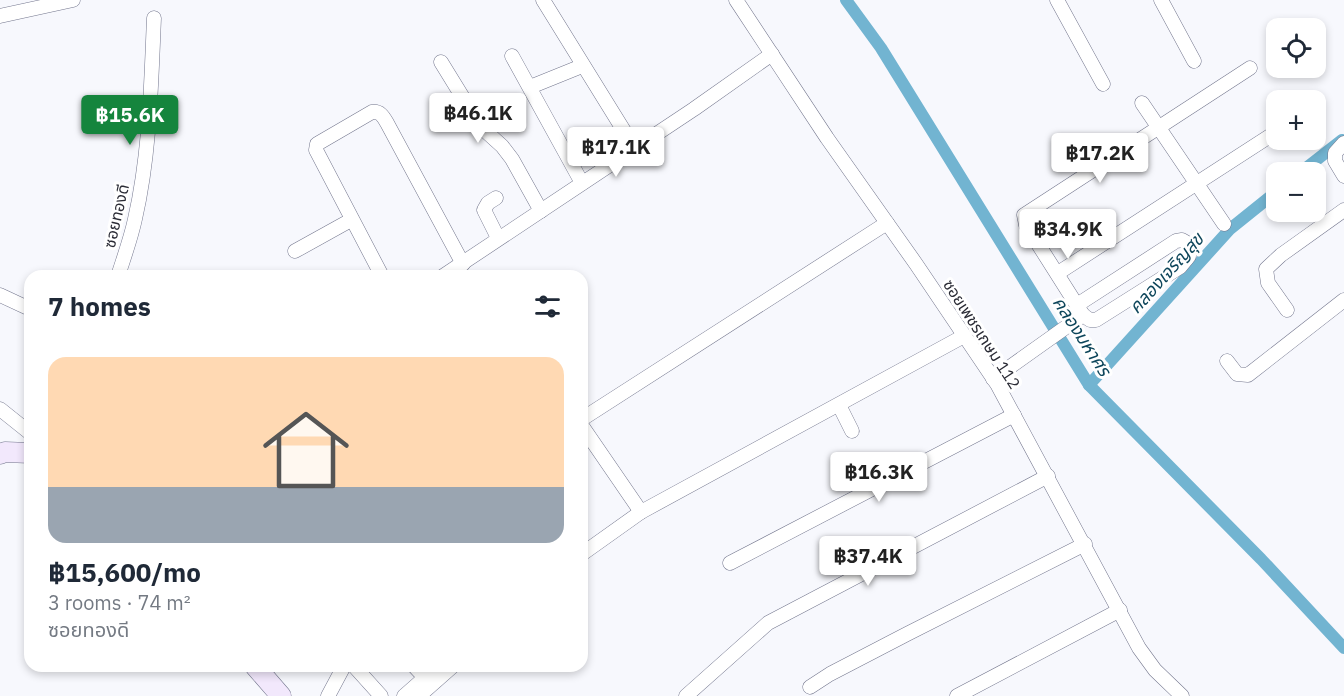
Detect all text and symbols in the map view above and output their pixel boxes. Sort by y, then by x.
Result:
map controls [1266,18,1326,222]
button: locate [1266,18,1326,78]
button: + [1266,90,1326,150]
pin: ฿46.1K [429,93,527,144]
pin: ฿15.6K [81,95,179,146]
text: ฿46.1K [443,99,513,126]
text: ฿15.6K [95,101,165,128]
pin: ฿17.1K [567,127,665,178]
text: ฿17.1K [581,133,651,160]
pin: ฿17.2K [1051,133,1149,184]
text: ฿17.2K [1065,139,1135,166]
button: − [1266,162,1326,222]
street label: ซอยทองดี [99,182,133,250]
pin: ฿34.9K [1019,209,1117,260]
text: ฿34.9K [1033,215,1103,242]
water label: คลองเจริญสุข [1124,227,1209,318]
street label: ซอยเพชรเกษม 112 [939,275,1025,393]
text: 7 homes [48,289,151,323]
icon: filters [531,290,564,323]
water label: คลองมหาศร [1048,292,1117,381]
icon: home [252,396,360,504]
pin: ฿16.3K [830,452,928,503]
text: ฿16.3K [844,458,914,485]
pin: ฿37.4K [819,536,917,587]
text: ฿37.4K [833,542,903,569]
text: ฿15,600/mo [48,555,201,589]
text: 3 rooms · 74 m² [48,589,191,616]
text: ซอยทองดี [48,616,129,643]

